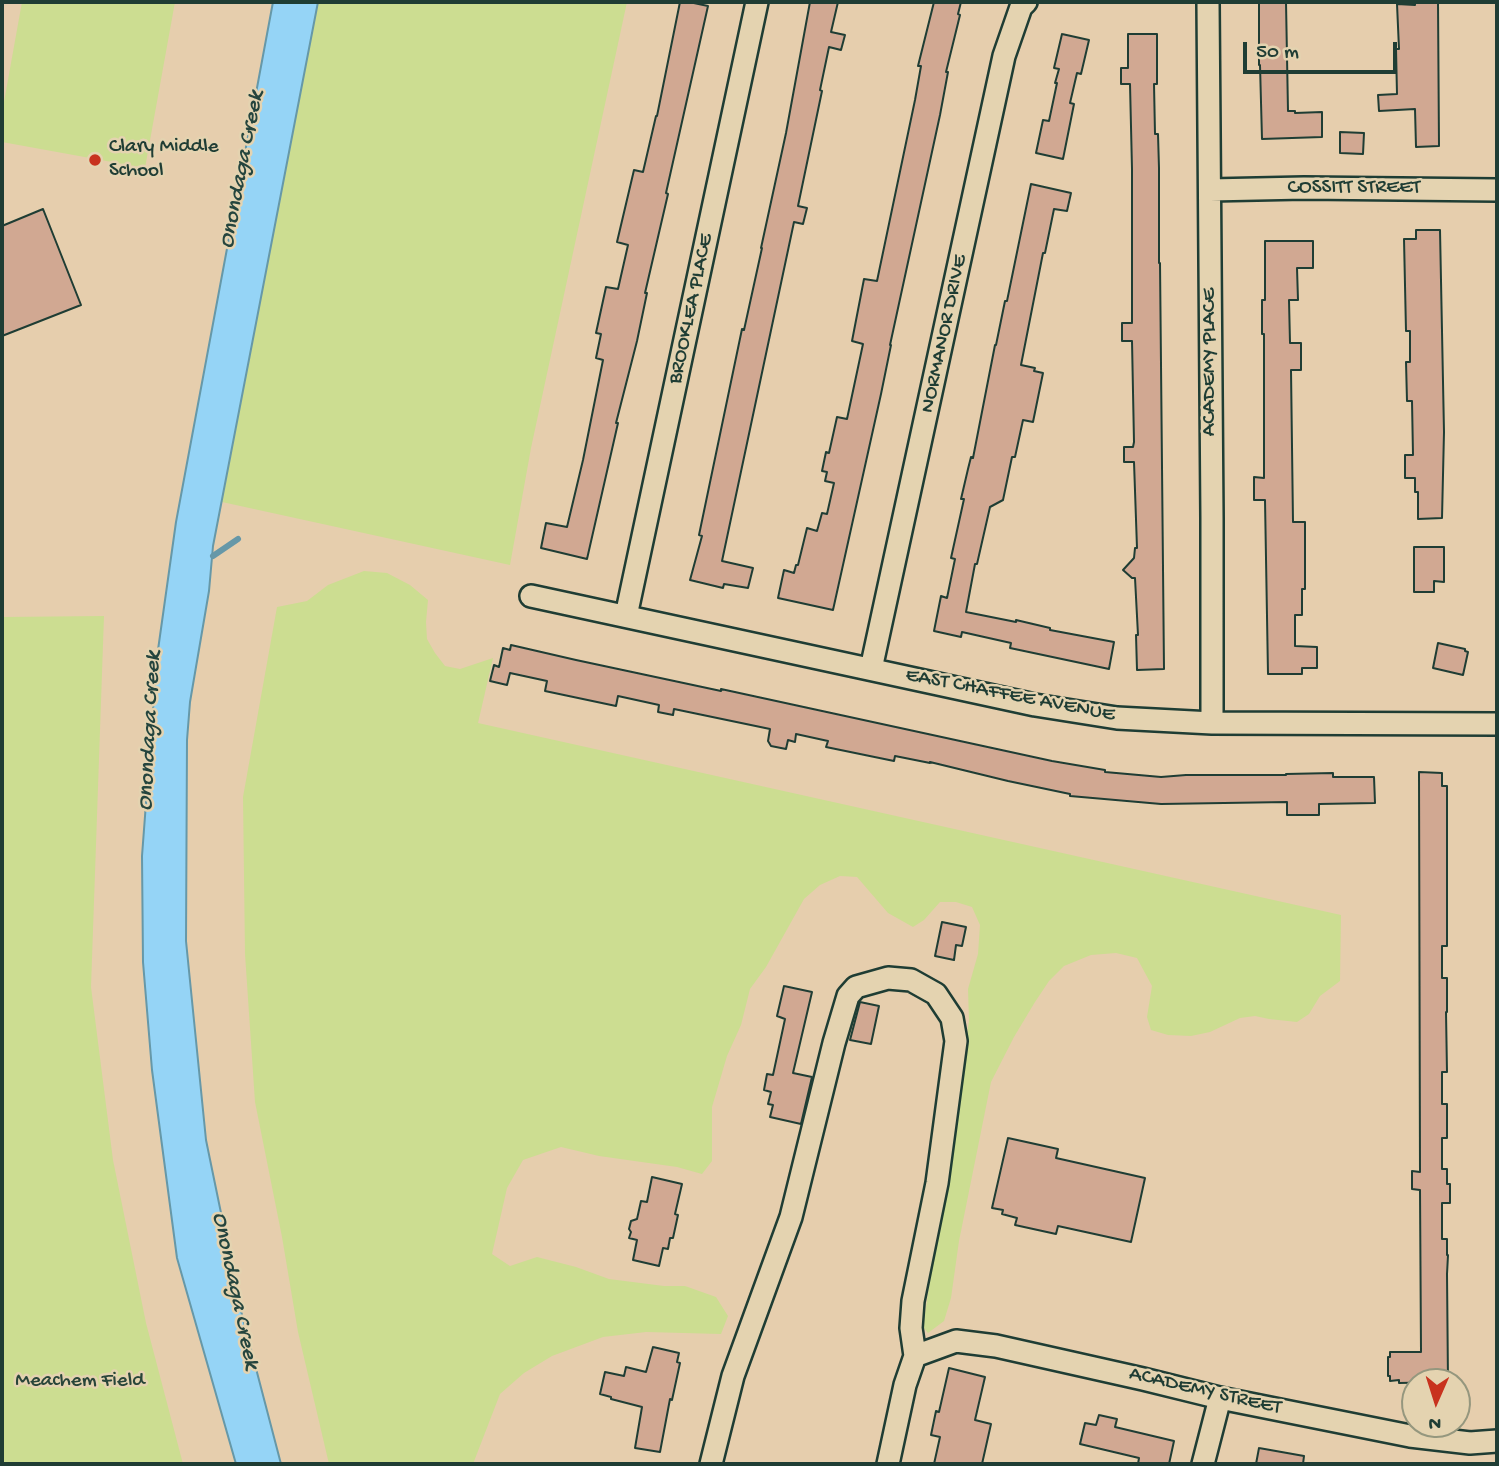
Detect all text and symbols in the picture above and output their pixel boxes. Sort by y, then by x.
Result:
scale bar [1247,28,1401,72]
text: 50 m [1256,41,1299,66]
water label: Onondaga Creek [214,89,272,251]
place label: Clary Middle School [109,135,219,185]
marker: Clary Middle School [87,152,103,168]
street label: COSSITT STREET [1288,176,1420,202]
street label: BROOKLEA PLACE [664,232,720,386]
street label: NORMANOR DRIVE [916,253,974,415]
street label: ACADEMY PLACE [1198,288,1224,436]
water label: Onondaga Creek [133,650,169,812]
street label: EAST CHAFFEE AVENUE [903,663,1117,729]
water label: Onondaga Creek [204,1210,264,1372]
street label: ACADEMY STREET [1127,1362,1283,1422]
north arrow [1401,1368,1471,1438]
park label: Meachem Field [15,1369,145,1395]
text: N [1428,1411,1442,1434]

